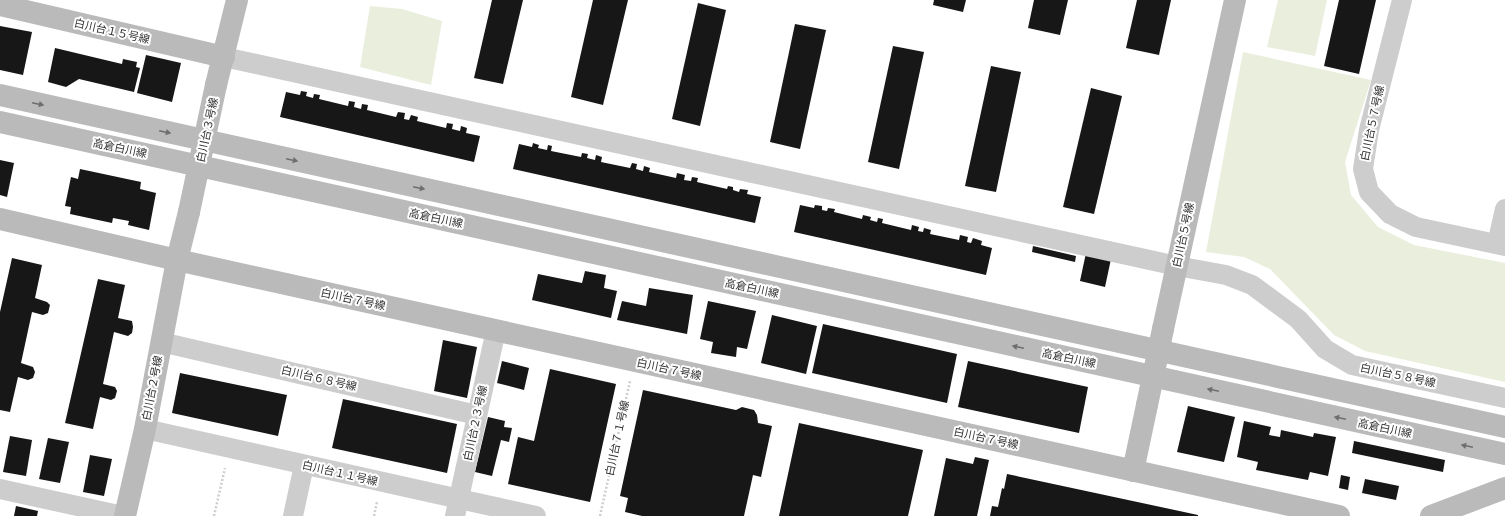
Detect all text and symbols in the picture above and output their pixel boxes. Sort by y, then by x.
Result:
street label: 白川台１５号線 [73,16,151,47]
street label: 白川台５７号線 [1358,84,1388,162]
street label: 白川台３号線 [194,96,222,164]
one-way arrow [32,101,44,107]
one-way arrow [159,129,171,135]
street label: 高倉白川線 [91,136,148,162]
one-way arrow [286,157,298,163]
one-way arrow [413,185,425,191]
street label: 白川台５号線 [1170,201,1198,269]
street label: 高倉白川線 [407,206,464,232]
street label: 高倉白川線 [723,276,780,302]
street label: 白川台７号線 [319,286,387,314]
one-way arrow [1012,343,1024,349]
street label: 高倉白川線 [1040,346,1097,372]
street label: 白川台２号線 [140,354,166,422]
street label: 白川台７号線 [635,356,703,384]
street label: 白川台５８号線 [1359,361,1437,391]
street label: 白川台６８号線 [280,363,358,394]
street label: 白川台２３号線 [461,384,491,462]
one-way arrow [1207,386,1219,392]
street label: 白川台７１号線 [603,399,633,477]
one-way arrow [1334,414,1346,420]
street label: 高倉白川線 [1356,416,1413,442]
street label: 白川台７号線 [952,425,1020,453]
one-way arrow [1461,442,1473,448]
street label: 白川台１１号線 [301,458,379,489]

